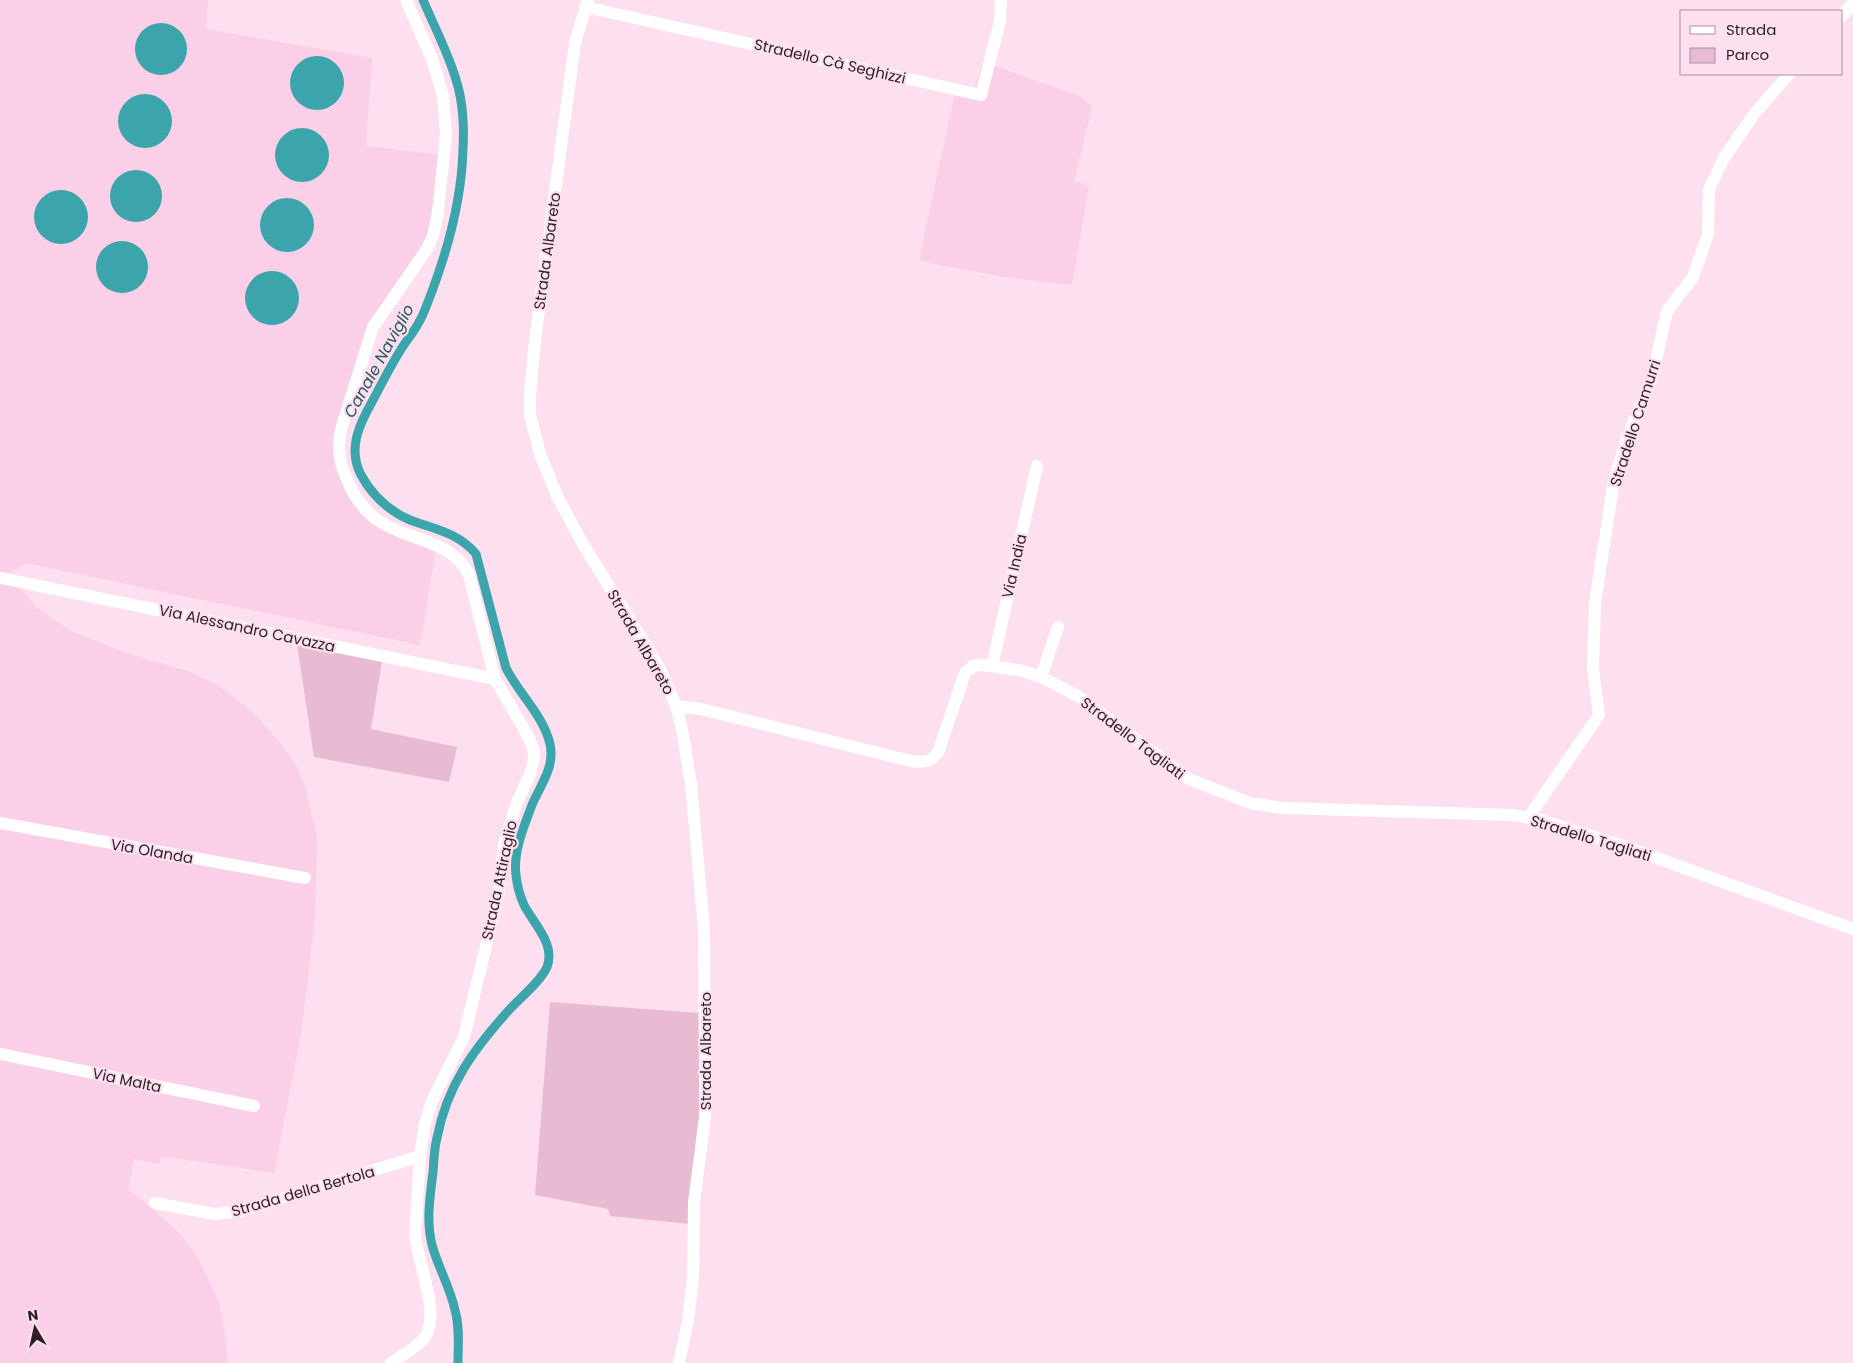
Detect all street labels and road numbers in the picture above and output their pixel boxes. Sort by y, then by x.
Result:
street label: Stradello Cà Seghizzi [752,33,908,89]
street label: Strada Albareto [528,191,566,311]
street label: Stradello Camurri [1605,357,1665,489]
street label: Via India [996,532,1032,600]
street label: Strada Albareto [602,586,680,698]
street label: Via Alessandro Cavazza [157,599,337,657]
street label: Stradello Tagliati [1077,692,1189,784]
street label: Stradello Tagliati [1528,810,1654,866]
street label: Strada Attiraglio [476,818,522,942]
street label: Via Olanda [109,833,195,869]
street label: Strada Albareto [695,992,716,1110]
street label: Via Malta [90,1062,164,1098]
street label: Strada della Bertola [229,1160,377,1222]

